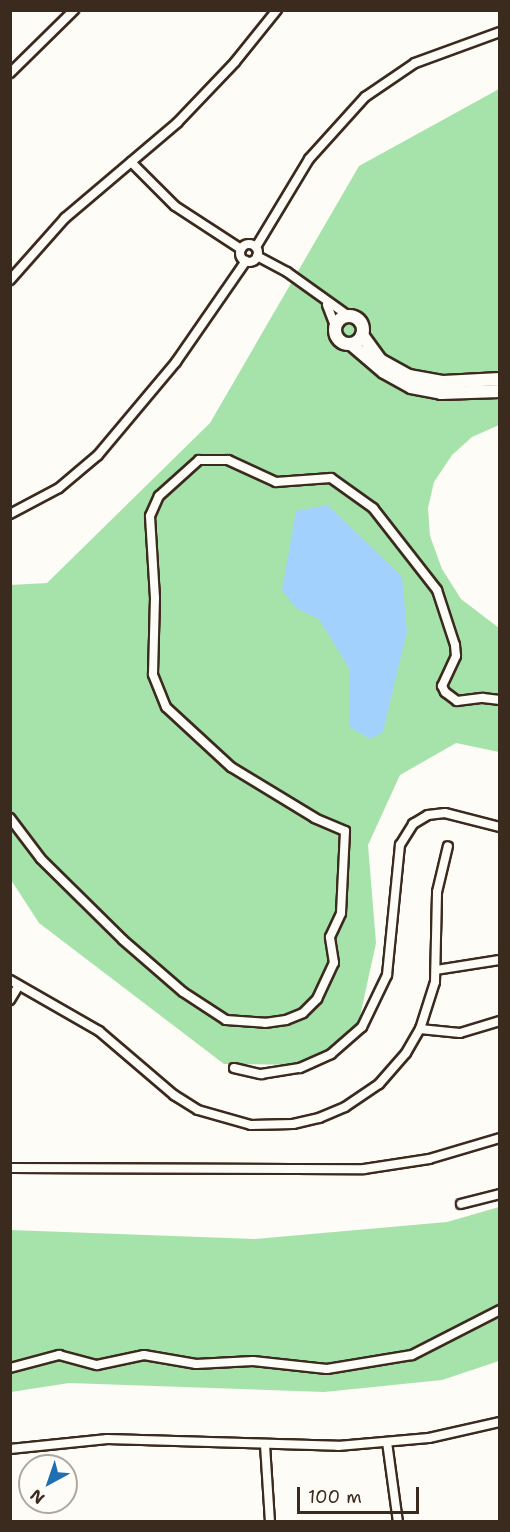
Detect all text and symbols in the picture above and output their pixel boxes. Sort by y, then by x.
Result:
north arrow [18,1454,78,1514]
scale bar [300,1475,422,1513]
text: N [26,1485,49,1509]
text: 100 m [308,1485,362,1509]

